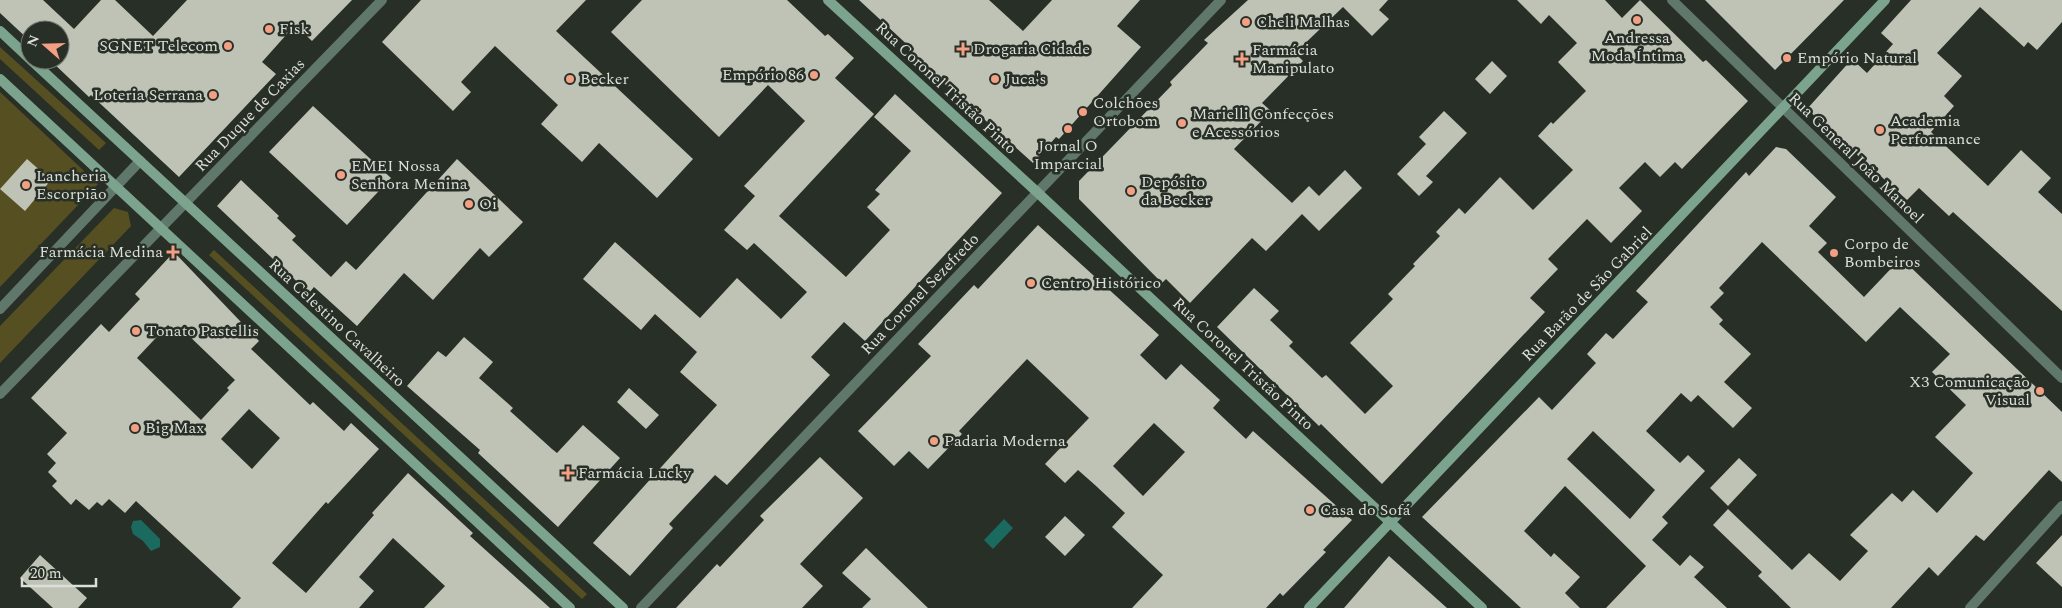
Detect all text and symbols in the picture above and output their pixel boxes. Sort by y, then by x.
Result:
place label: Cheli Malhas [1256,10,1350,34]
marker: Andressa Moda Íntima [1631,14,1643,26]
street label: Rua Coronel Tristão Pinto [870,16,1022,160]
marker: Cheli Malhas [1240,16,1252,28]
place label: Fisk [279,17,310,41]
north arrow [20,20,70,70]
marker: Fisk [263,23,275,35]
place label: Andressa Moda Íntima [1591,26,1683,68]
text: N [21,32,45,50]
place label: SGNET Telecom [99,34,218,58]
place label: Drogaria Cidade [973,37,1090,61]
place label: Farmácia Manipulato [1252,38,1334,80]
marker: SGNET Telecom [222,40,234,52]
marker: Drogaria Cidade [957,43,969,55]
place label: Empório Natural [1797,46,1917,70]
marker: Empório Natural [1781,52,1793,64]
street label: Rua Duque de Caxias [189,53,311,177]
marker: Farmácia Manipulato [1236,53,1248,65]
place label: Empório 86 [722,63,804,87]
place label: Becker [580,67,629,91]
place label: Juca's [1005,67,1046,91]
marker: Empório 86 [808,69,820,81]
marker: Becker [564,73,576,85]
marker: Juca's [989,73,1001,85]
place label: Loteria Serrana [93,83,203,107]
street label: Rua General João Manoel [1783,87,1929,229]
marker: Loteria Serrana [207,89,219,101]
place label: Colchões Ortobom [1093,91,1158,133]
place label: Marielli Confecções e Acessórios [1192,102,1334,144]
marker: Colchões Ortobom [1077,106,1089,118]
place label: Academia Performance [1890,109,1981,151]
marker: Marielli Confecções e Acessórios [1176,117,1188,129]
marker: Jornal O Imparcial [1062,123,1074,135]
marker: Academia Performance [1874,124,1886,136]
place label: Jornal O Imparcial [1034,134,1102,176]
place label: EMEI Nossa Senhora Menina [351,154,468,196]
place label: Lancheria Escorpião [36,164,107,206]
marker: EMEI Nossa Senhora Menina [335,169,347,181]
place label: Depósito da Becker [1141,170,1211,212]
marker: Lancheria Escorpião [20,179,32,191]
marker: Depósito da Becker [1125,185,1137,197]
place label: Oi [479,192,497,216]
marker: Oi [463,198,475,210]
street label: Rua Barão de São Gabriel [1516,221,1658,367]
street label: Rua Coronel Sezefredo [855,228,985,360]
place label: Corpo de Bombeiros [1844,232,1921,274]
place label: Farmácia Medina [39,240,163,264]
marker: Farmácia Medina [167,246,179,258]
marker: Corpo de Bombeiros [1828,247,1840,259]
street label: Rua Celestino Cavalheiro [263,253,411,393]
place label: Centro Histórico [1041,271,1161,295]
marker: Centro Histórico [1025,277,1037,289]
street label: Rua Coronel Tristão Pinto [1167,292,1319,436]
place label: Tonato Pastellis [146,319,259,343]
marker: Tonato Pastellis [130,325,142,337]
place label: X3 Comunicação Visual [1909,370,2030,412]
marker: X3 Comunicação Visual [2034,385,2046,397]
place label: Big Max [145,416,204,440]
marker: Big Max [129,422,141,434]
place label: Padaria Moderna [944,429,1066,453]
marker: Padaria Moderna [928,435,940,447]
place label: Farmácia Lucky [578,461,692,485]
marker: Farmácia Lucky [562,467,574,479]
place label: Casa do Sofá [1320,498,1411,522]
marker: Casa do Sofá [1304,504,1316,516]
scale bar [22,556,96,588]
text: 20 m [30,562,62,585]

